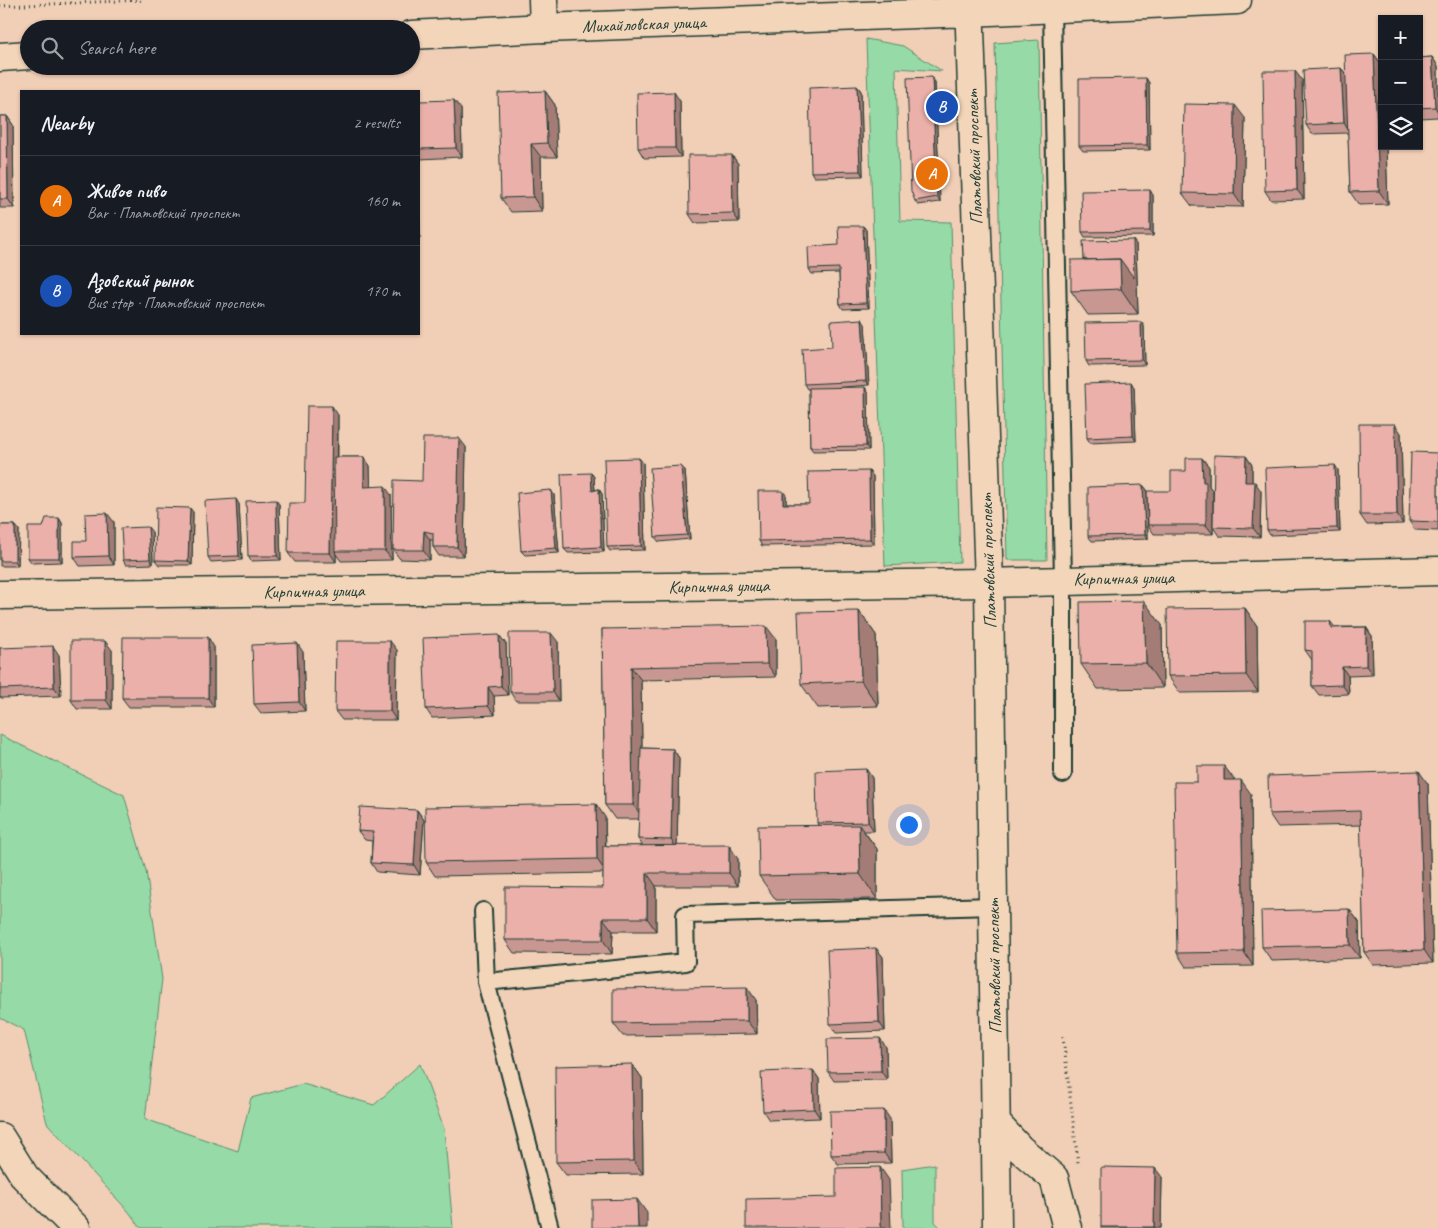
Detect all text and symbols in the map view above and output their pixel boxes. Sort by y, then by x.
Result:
street label: Михайловская улица [582,11,708,37]
map controls [1378,15,1423,150]
button: + [1378,15,1423,60]
search box [20,20,420,75]
icon: search [38,34,66,62]
text: Search here [78,36,155,60]
button: − [1378,60,1423,105]
pin: B [926,88,958,126]
street label: Платовский проспект [961,88,987,225]
button: layers [1378,105,1423,150]
text: Nearby [40,110,93,136]
text: 2 results [353,113,400,133]
pin: A [916,155,948,193]
text: Живое пиво [87,179,166,203]
text: A [52,191,60,211]
text: 160 m [366,191,400,211]
text: Bar · Платовский проспект [87,203,239,223]
text: Азовский рынок [87,269,193,293]
text: B [52,281,60,301]
text: 170 m [366,281,400,301]
text: Bus stop · Платовский проспект [87,293,264,313]
street label: Платовский проспект [975,492,1001,629]
street label: Кирпичная улица [1073,566,1176,590]
street label: Кирпичная улица [668,574,771,598]
street label: Кирпичная улица [263,579,366,603]
your location [896,812,922,838]
street label: Платовский проспект [982,897,1006,1034]

